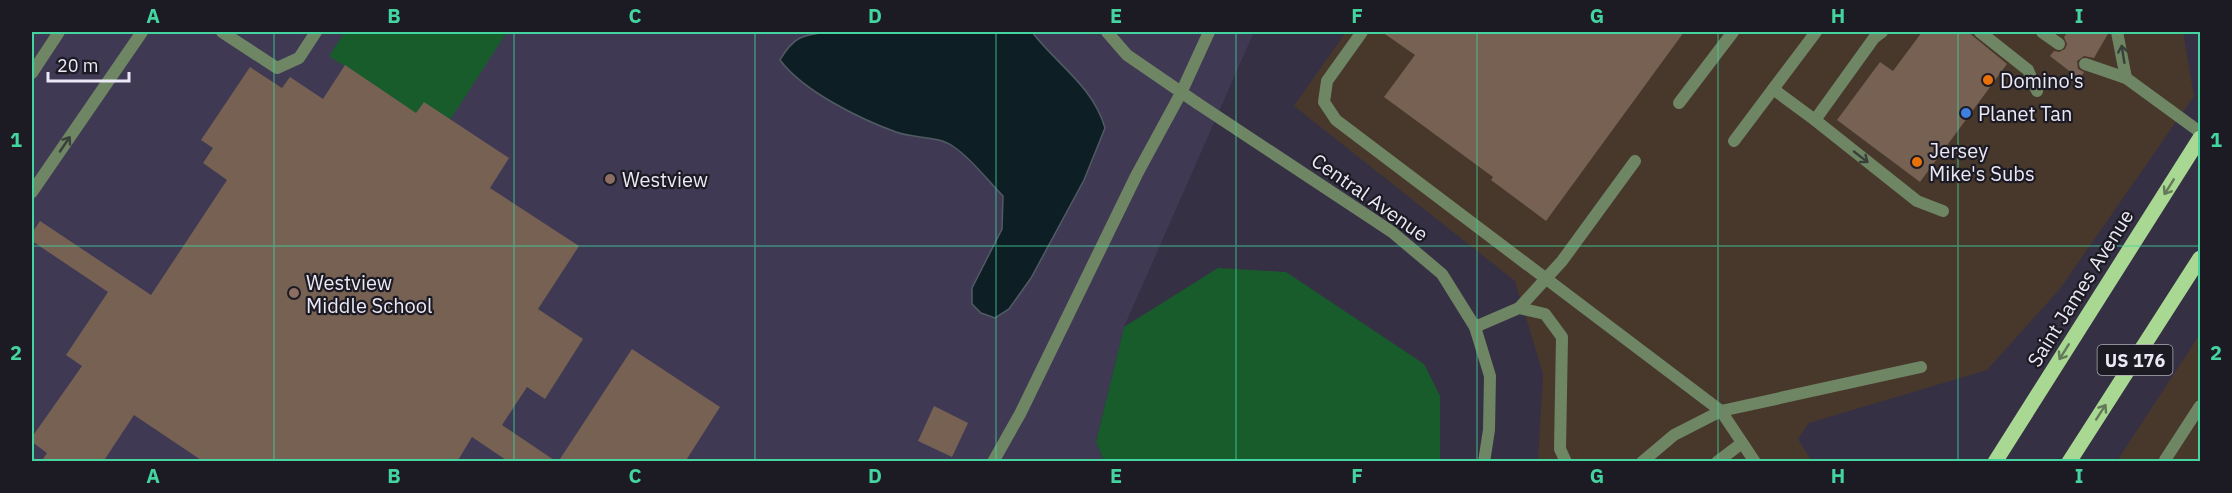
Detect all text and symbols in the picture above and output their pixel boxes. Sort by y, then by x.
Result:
text: A [146,2,160,29]
text: B [387,2,401,29]
text: C [628,2,642,29]
text: D [868,2,882,29]
text: E [1110,2,1122,29]
text: F [1351,2,1363,29]
text: G [1590,2,1604,29]
text: H [1831,2,1845,29]
text: I [2075,2,2083,29]
scale bar [48,45,129,83]
one-way arrow [2117,45,2128,65]
text: 20 m [57,54,99,77]
place label: Domino's [2000,67,2084,94]
marker: Domino's [1981,73,1995,87]
place label: Planet Tan [1978,100,2072,127]
marker: Planet Tan [1959,106,1973,120]
text: 1 [10,126,22,153]
text: 1 [2210,126,2222,153]
one-way arrow [59,136,71,153]
place label: Jersey Mike's Subs [1929,137,2035,187]
street label: Central Avenue [1306,147,1434,247]
one-way arrow [1853,150,1869,163]
marker: Jersey Mike's Subs [1910,155,1924,169]
place label: Westview [622,166,708,193]
marker: Westview [603,172,617,186]
one-way arrow [2163,178,2175,195]
street label: Saint James Avenue [2021,204,2139,372]
place label: Westview Middle School [306,269,432,319]
marker: Westview Middle School [287,286,301,300]
text: 2 [10,339,22,366]
text: 2 [2210,339,2222,366]
one-way arrow [2058,343,2070,360]
road number: US 176 [2098,345,2172,375]
one-way arrow [2095,405,2107,421]
text: A [146,462,160,489]
text: B [387,462,401,489]
text: C [628,462,642,489]
text: D [868,462,882,489]
text: E [1110,462,1122,489]
text: F [1351,462,1363,489]
text: G [1590,462,1604,489]
text: H [1831,462,1845,489]
text: I [2075,462,2083,489]

